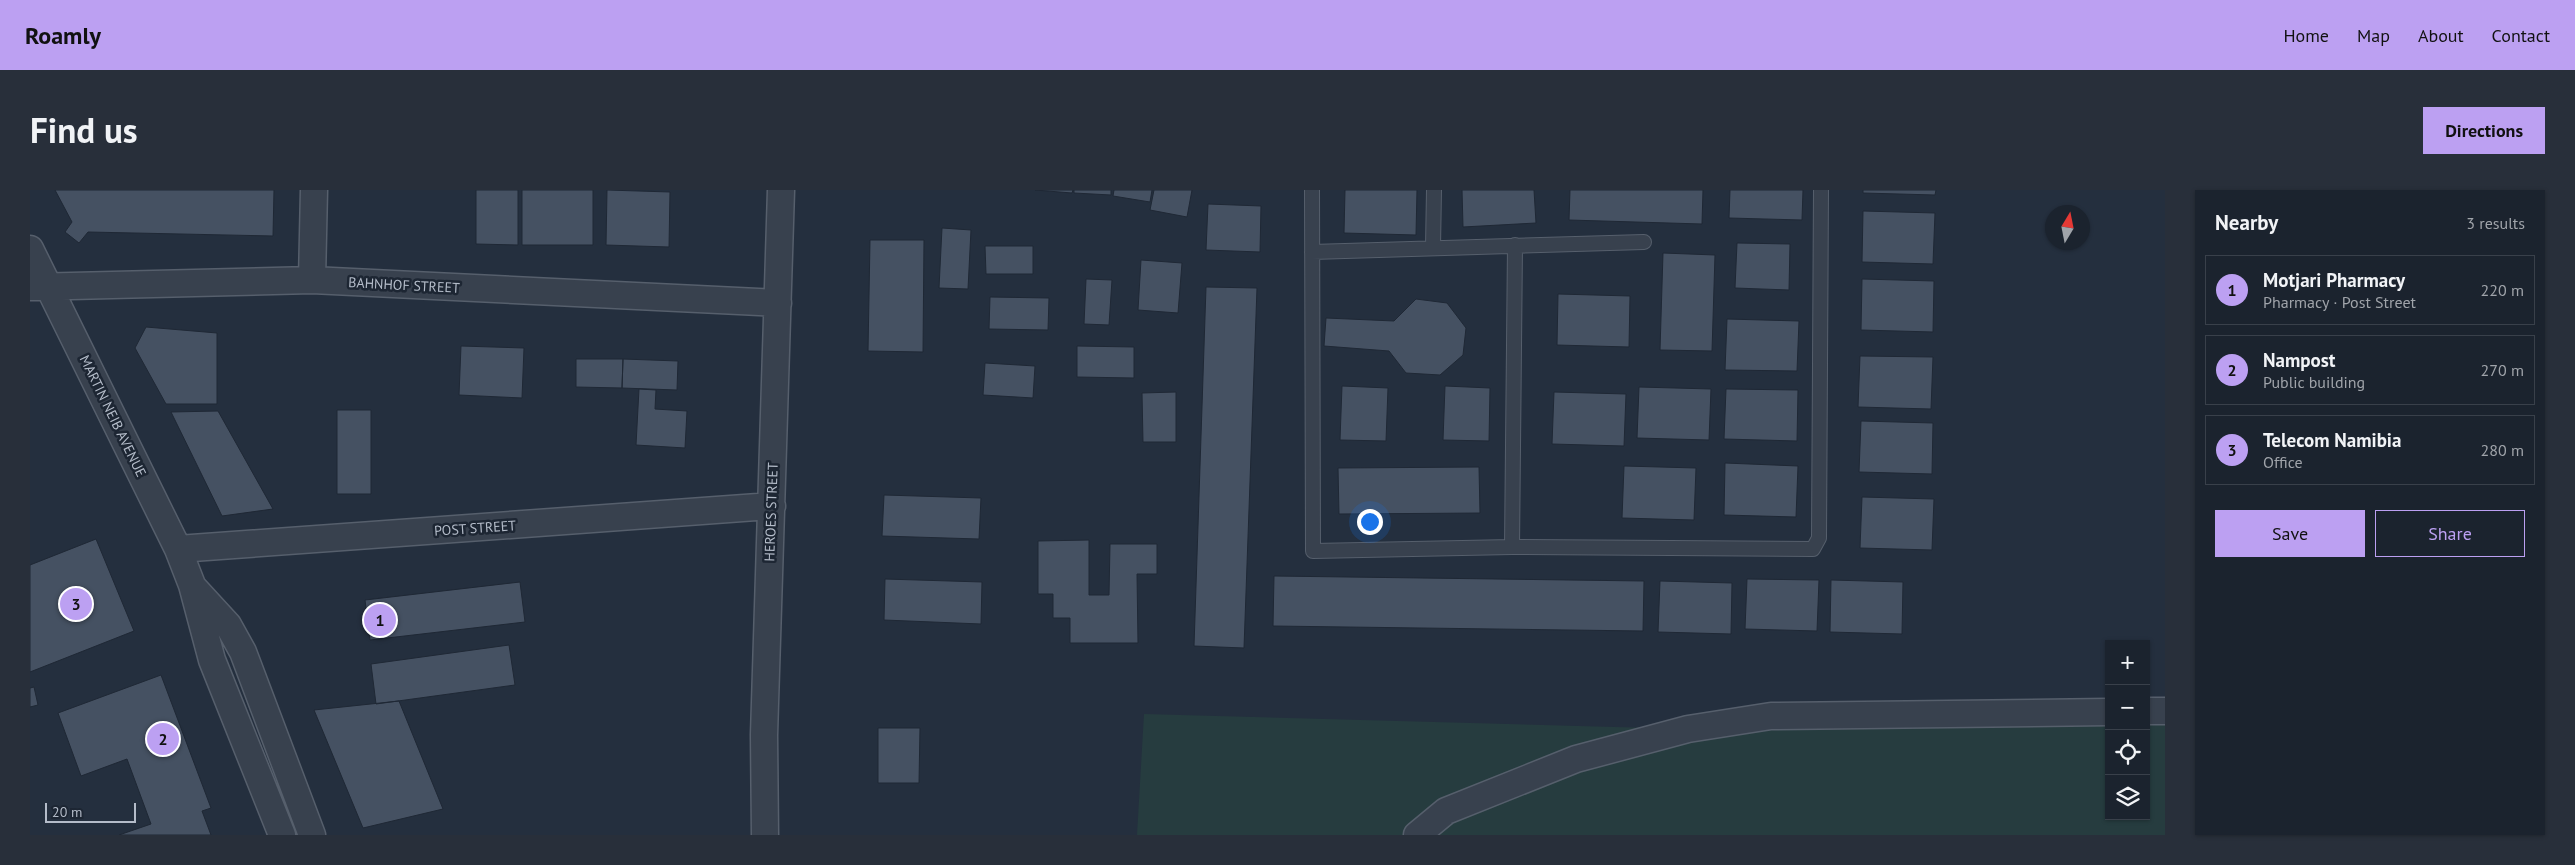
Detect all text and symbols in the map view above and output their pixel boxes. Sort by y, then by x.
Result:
text: Roamly [25,20,101,51]
text: Home [2283,24,2329,47]
text: Map [2357,24,2390,47]
text: About [2418,24,2464,47]
text: Contact [2492,24,2550,47]
text: Find us [30,107,138,153]
button: Directions [2423,107,2545,154]
north arrow [2045,205,2090,250]
text: Nearby [2215,209,2278,236]
text: 3 results [2466,213,2525,233]
text: Motjari Pharmacy [2263,268,2405,292]
street label: BAHNHOF STREET [348,273,460,297]
text: 1 [2227,280,2237,300]
text: 220 m [2481,280,2524,300]
text: Pharmacy · Post Street [2263,292,2416,312]
text: Nampost [2263,348,2335,372]
street label: MARTIN NEIB AVENUE [76,352,150,480]
text: 2 [2227,360,2237,380]
text: 270 m [2481,360,2524,380]
text: Public building [2263,372,2365,392]
text: Telecom Namibia [2263,428,2401,452]
text: 3 [2227,440,2237,460]
text: 280 m [2481,440,2524,460]
text: Office [2263,452,2303,472]
street label: HEROES STREET [760,462,782,562]
your location [1357,509,1383,535]
button: Save [2215,510,2365,557]
button: Share [2375,510,2525,557]
street label: POST STREET [434,516,517,540]
pin: 3 [60,585,92,623]
pin: 1 [364,601,396,639]
map controls [2105,640,2150,820]
button: + [2105,640,2150,685]
button: − [2105,685,2150,730]
pin: 2 [147,720,179,758]
button: locate [2105,730,2150,775]
button: layers [2105,775,2150,820]
scale bar [45,800,136,823]
text: 20 m [52,803,82,821]

